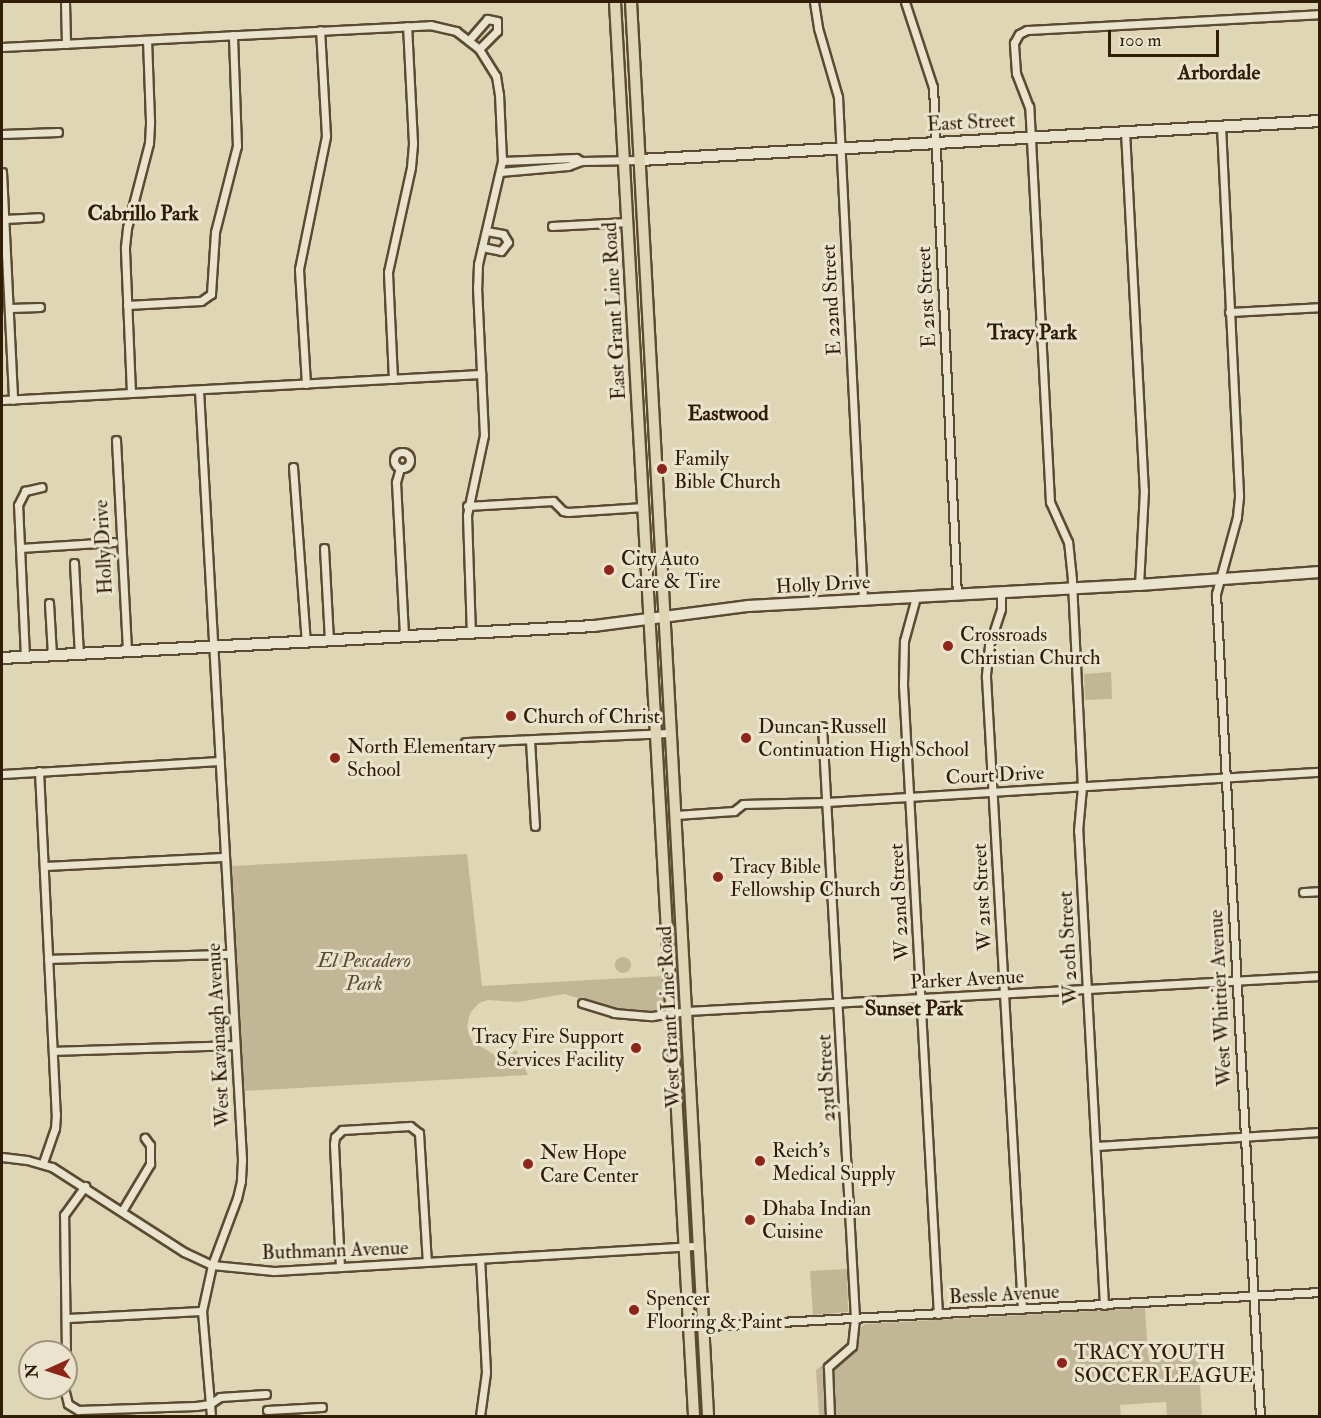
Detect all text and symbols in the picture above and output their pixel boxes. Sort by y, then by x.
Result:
scale bar [1111,18,1222,56]
text: 100 m [1119,29,1162,52]
district label: Arbordale [1178,60,1260,86]
street label: East Street [926,108,1016,136]
district label: Cabrillo Park [88,201,198,227]
street label: East Grant Line Road [597,221,631,401]
street label: E 22nd Street [816,244,846,356]
street label: E 21st Street [911,246,941,348]
district label: Tracy Park [987,320,1077,346]
district label: Eastwood [687,401,769,427]
place label: Family Bible Church [674,446,781,493]
marker: Family Bible Church [655,462,669,476]
street label: Holly Drive [89,499,117,595]
place label: City Auto Care & Tire [621,546,720,593]
marker: City Auto Care & Tire [602,563,616,577]
street label: Holly Drive [775,570,871,598]
place label: Crossroads Christian Church [960,622,1101,669]
marker: Crossroads Christian Church [941,639,955,653]
place label: Church of Christ [523,704,660,728]
marker: Church of Christ [504,709,518,723]
place label: Duncan-Russell Continuation High School [758,714,969,761]
marker: Duncan-Russell Continuation High School [739,731,753,745]
place label: North Elementary School [347,734,495,781]
marker: North Elementary School [328,751,342,765]
street label: Court Drive [945,760,1045,790]
street label: W 22nd Street [884,843,914,961]
street label: W 21st Street [967,843,997,951]
place label: Tracy Bible Fellowship Church [730,854,881,901]
marker: Tracy Bible Fellowship Church [711,870,725,884]
street label: W 20th Street [1053,890,1083,1006]
street label: West Whittier Avenue [1203,909,1237,1087]
street label: West Grant Line Road [652,925,686,1109]
street label: West Kavanagh Avenue [201,942,235,1128]
park label: El Pescadero Park [317,948,411,995]
street label: Parker Avenue [909,964,1025,994]
district label: Sunset Park [865,996,963,1022]
place label: Tracy Fire Support Services Facility [472,1024,624,1071]
street label: 23rd Street [812,1034,840,1122]
marker: Tracy Fire Support Services Facility [629,1041,643,1055]
place label: Reich's Medical Supply [772,1138,895,1185]
place label: New Hope Care Center [540,1140,638,1187]
marker: Reich's Medical Supply [753,1154,767,1168]
marker: New Hope Care Center [521,1157,535,1171]
place label: Dhaba Indian Cuisine [762,1196,871,1243]
marker: Dhaba Indian Cuisine [743,1213,757,1227]
street label: Buthmann Avenue [261,1235,409,1265]
street label: Bessle Avenue [948,1279,1060,1309]
place label: Spencer Flooring & Paint [646,1286,782,1333]
marker: Spencer Flooring & Paint [627,1303,641,1317]
north arrow [18,1340,78,1400]
place label: TRACY YOUTH SOCCER LEAGUE [1074,1340,1253,1387]
marker: TRACY YOUTH SOCCER LEAGUE [1055,1356,1069,1370]
text: N [22,1363,42,1379]

